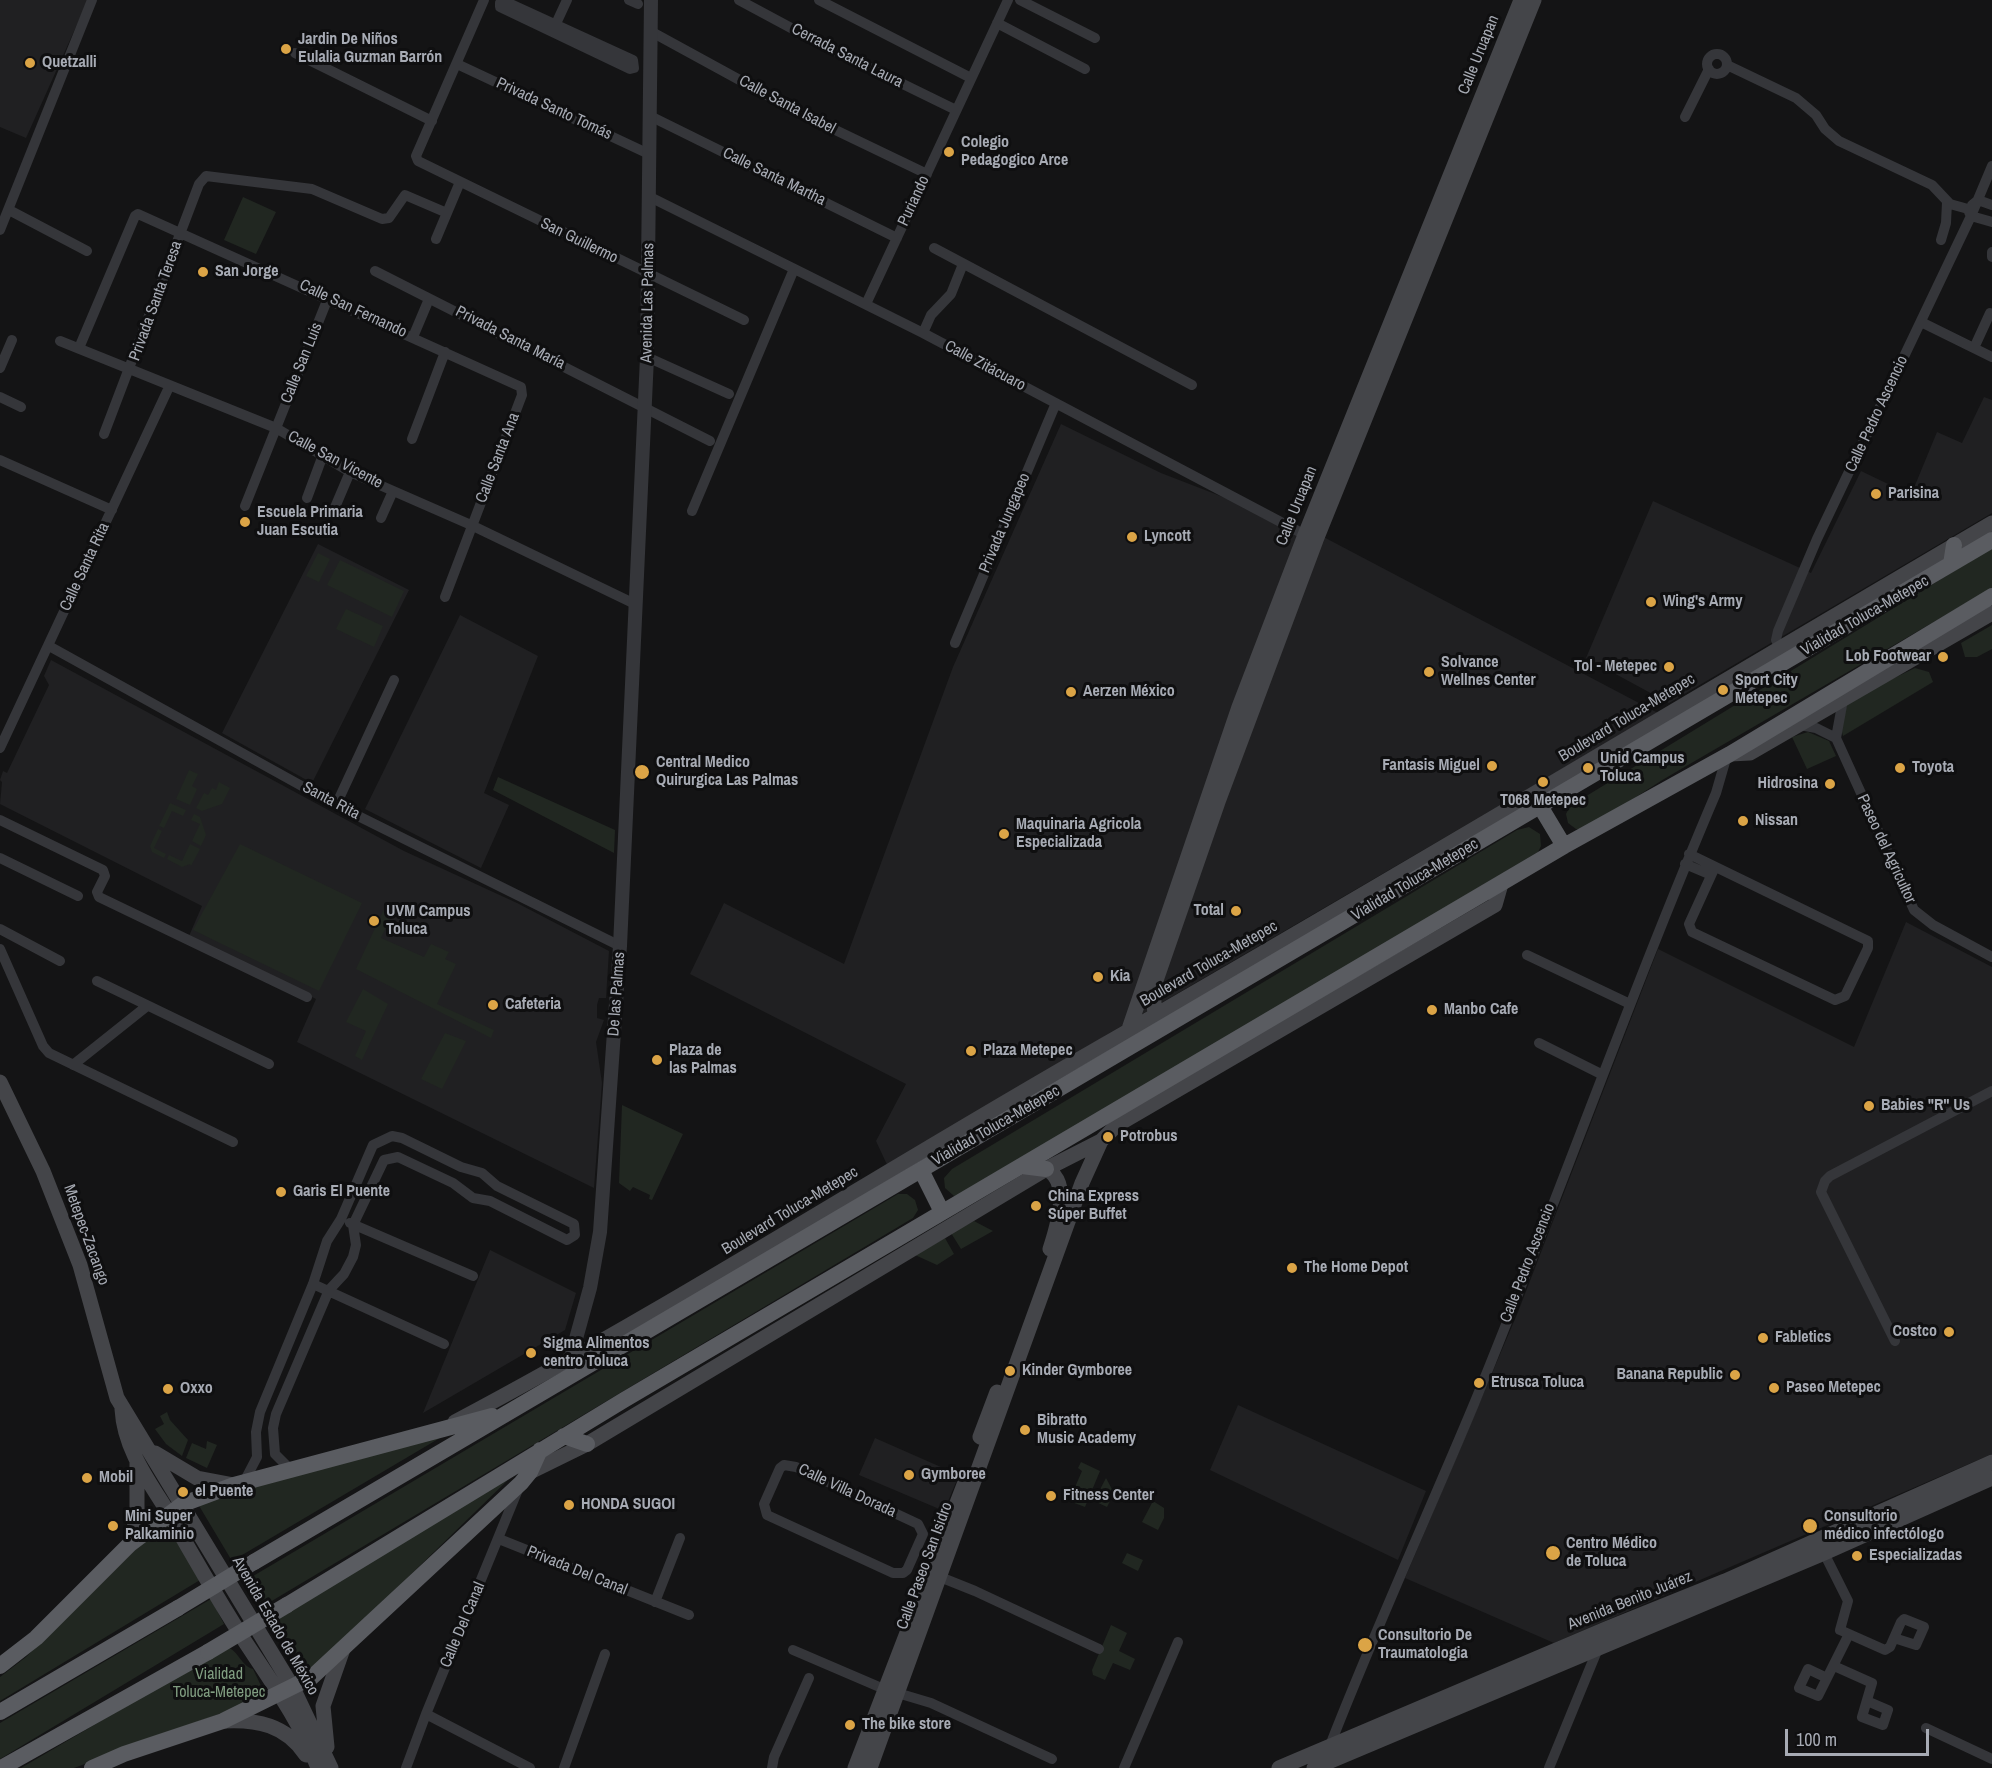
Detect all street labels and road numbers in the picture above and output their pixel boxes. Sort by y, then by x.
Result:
street label: Calle Uruapan [1454,13,1504,97]
street label: Cerrada Santa Laura [788,20,906,92]
street label: Calle Santa Isabel [735,72,839,138]
street label: Privada Santo Tomás [493,74,615,144]
street label: Calle Santa Martha [719,144,829,210]
street label: Puriando [894,173,934,229]
street label: San Guillermo [537,214,621,268]
street label: Privada Santa Teresa [125,238,187,364]
street label: Avenida Las Palmas [637,243,659,363]
street label: Calle San Fernando [296,276,410,342]
street label: Privada Santa María [452,302,568,374]
street label: Calle San Luis [277,320,327,406]
street label: Calle Zitácuaro [941,337,1029,395]
street label: Calle Pedro Ascencio [1842,353,1912,475]
street label: Calle Santa Ana [472,410,524,506]
street label: Calle San Vicente [284,427,386,493]
street label: Calle Uruapan [1272,464,1322,548]
street label: Privada Jungapeo [975,470,1035,576]
street label: Calle Santa Rita [56,520,114,614]
street label: Vialidad Toluca-Metepec [1798,572,1932,660]
street label: Boulevard Toluca-Metepec [1555,670,1699,766]
street label: Santa Rita [299,778,363,824]
street label: Paseo del Agricultor [1852,791,1920,907]
street label: Vialidad Toluca-Metepec [1348,835,1482,925]
street label: Boulevard Toluca-Metepec [1137,917,1281,1011]
street label: De las Palmas [604,951,630,1037]
street label: Vialidad Toluca-Metepec [929,1082,1063,1170]
street label: Boulevard Toluca-Metepec [718,1163,862,1259]
street label: Metepec-Zacango [59,1182,113,1288]
street label: Calle Pedro Ascencio [1496,1201,1560,1325]
street label: Calle Villa Dorada [795,1460,899,1522]
street label: Calle Paseo San Isidro [893,1500,957,1632]
street label: Privada Del Canal [524,1542,630,1600]
street label: Avenida Estado de México [228,1553,322,1699]
street label: Avenida Benito Juárez [1565,1567,1695,1635]
street label: Calle Del Canal [436,1579,490,1671]

